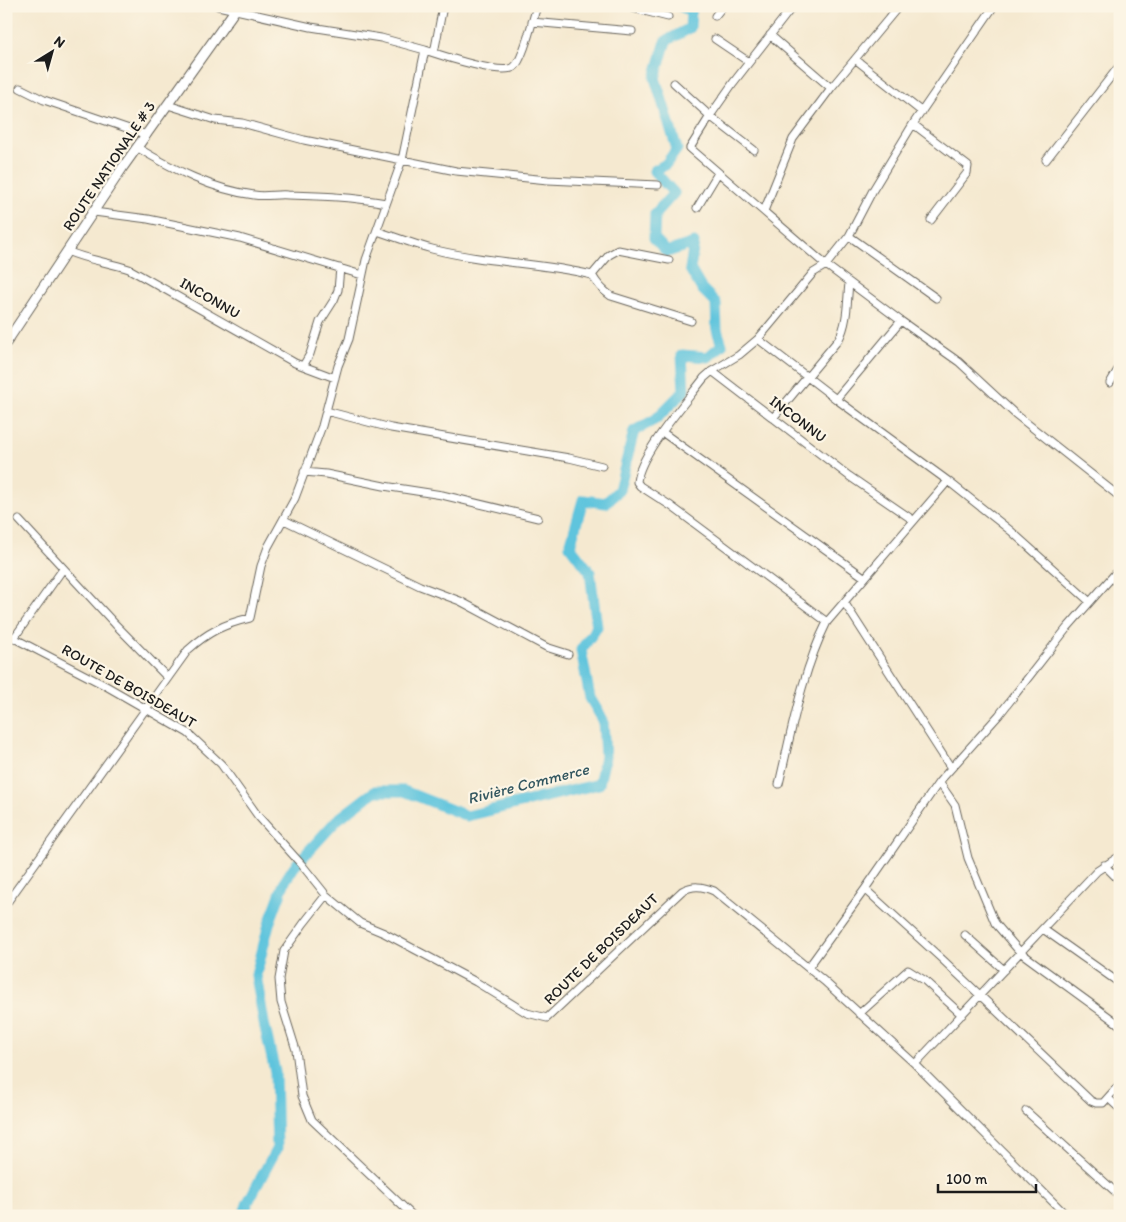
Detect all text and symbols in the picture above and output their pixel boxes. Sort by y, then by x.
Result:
north arrow [28,28,78,78]
text: N [51,32,68,52]
street label: ROUTE NATIONALE # 3 [59,98,159,234]
street label: INCONNU [177,274,243,322]
street label: INCONNU [766,392,830,446]
street label: ROUTE DE BOISDEAUT [59,640,200,732]
water label: Rivière Commerce [465,759,592,808]
street label: ROUTE DE BOISDEAUT [540,889,662,1008]
scale bar [938,1162,1036,1194]
text: 100 m [946,1170,988,1188]

